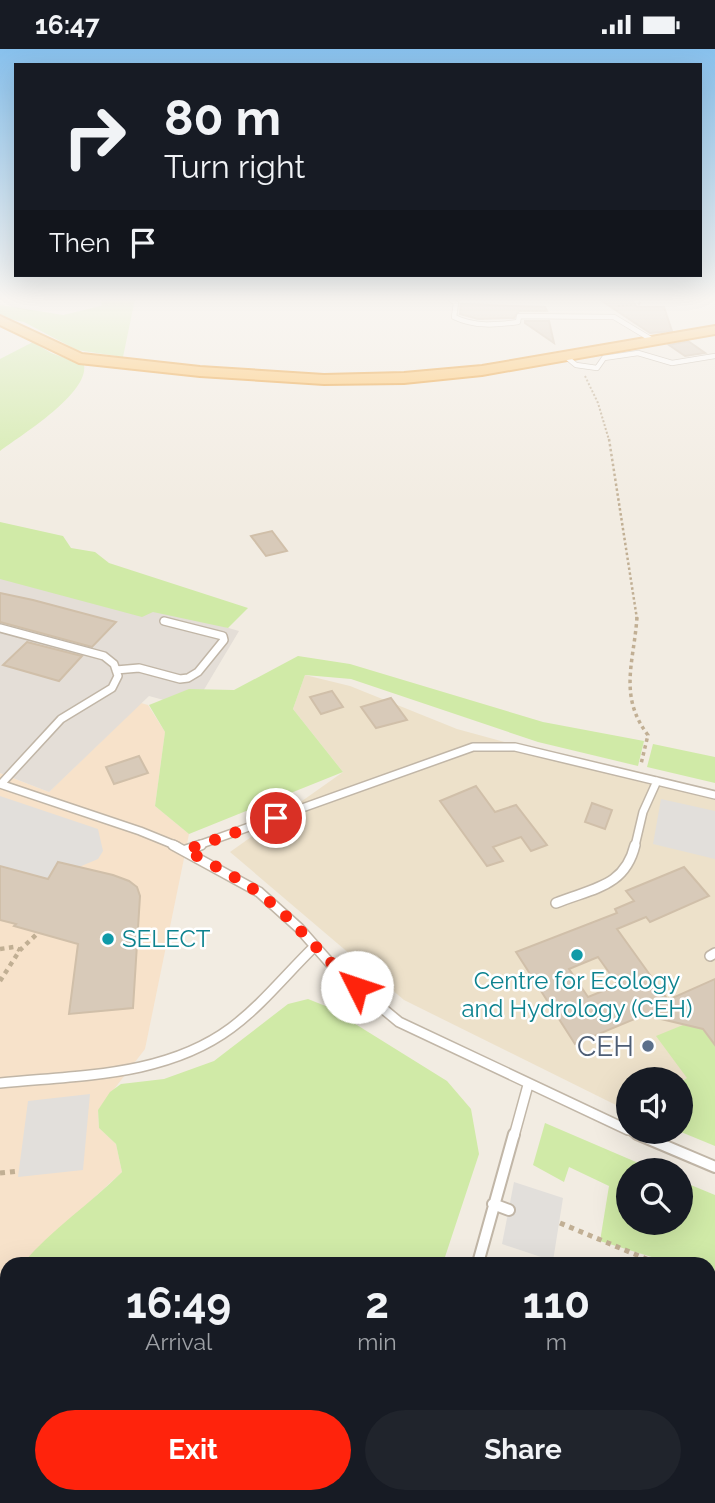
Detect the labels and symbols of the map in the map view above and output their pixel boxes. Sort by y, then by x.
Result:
pin [246,788,306,848]
place label: SELECT [122,924,211,953]
marker: SELECT [100,931,116,947]
marker: Centre for Ecology and Hydrology (CEH) [569,947,585,963]
position arrow [320,950,394,1024]
place label: Centre for Ecology and Hydrology (CEH) [462,966,693,1023]
place label: CEH [577,1030,634,1063]
marker: CEH [640,1038,656,1054]

